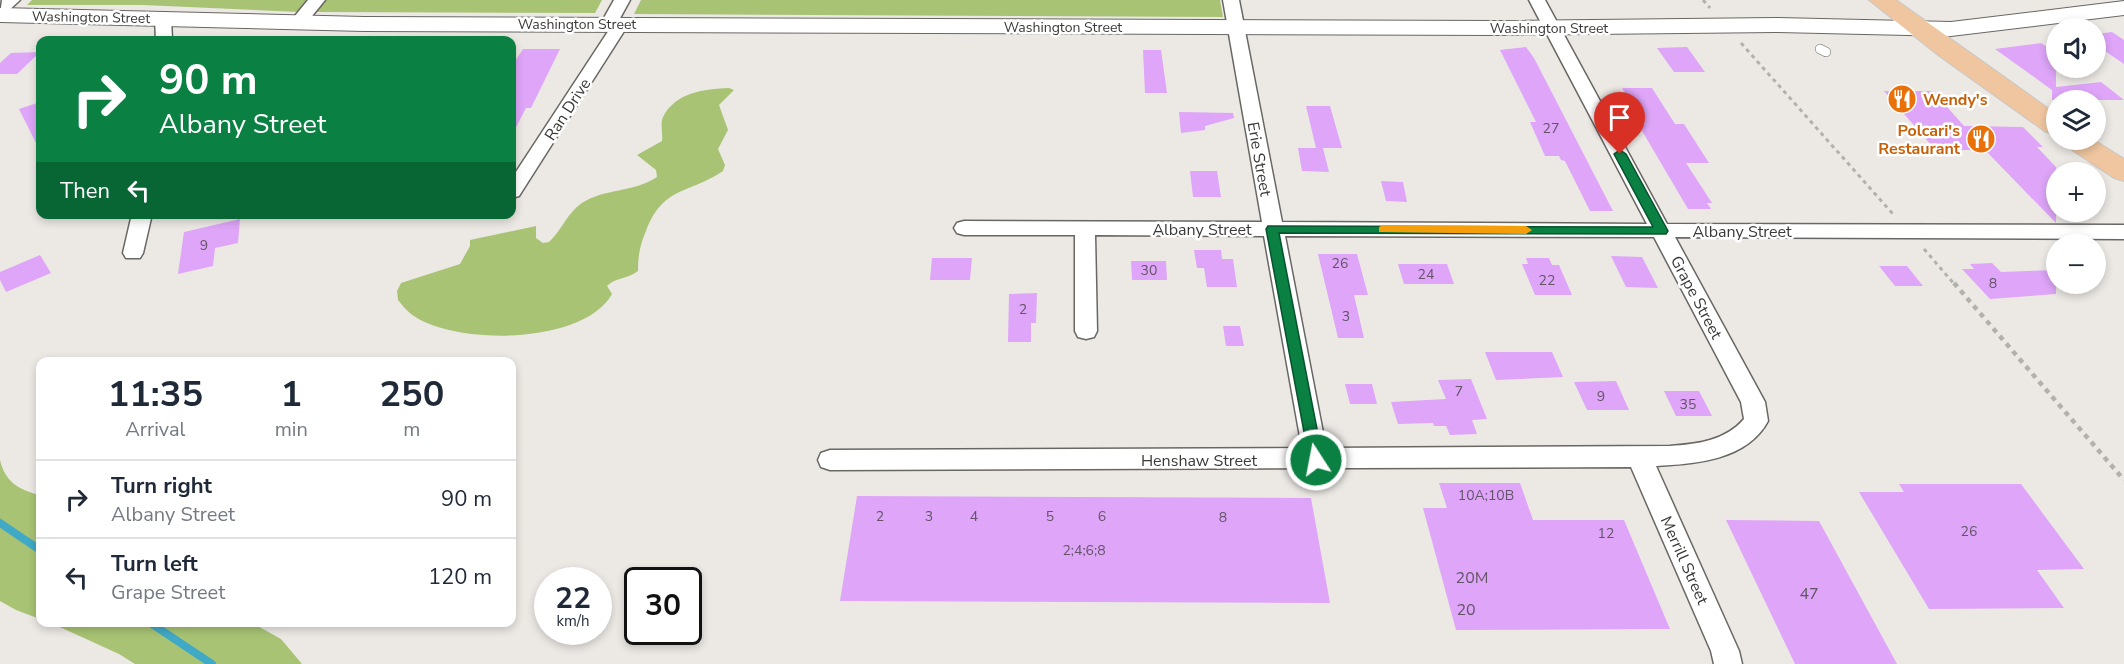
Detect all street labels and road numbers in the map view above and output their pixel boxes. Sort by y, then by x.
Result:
street label: Washington Street [32,7,150,28]
street label: Washington Street [518,15,636,34]
street label: Washington Street [1004,18,1122,37]
street label: Washington Street [1490,19,1608,38]
street label: Ran Drive [539,74,596,145]
street label: Erie Street [1242,120,1276,198]
street label: Albany Street [1152,219,1252,241]
street label: Albany Street [1692,221,1792,243]
street label: Grape Street [1665,252,1727,343]
street label: Henshaw Street [1141,450,1257,472]
street label: Merrill Street [1655,513,1714,608]

